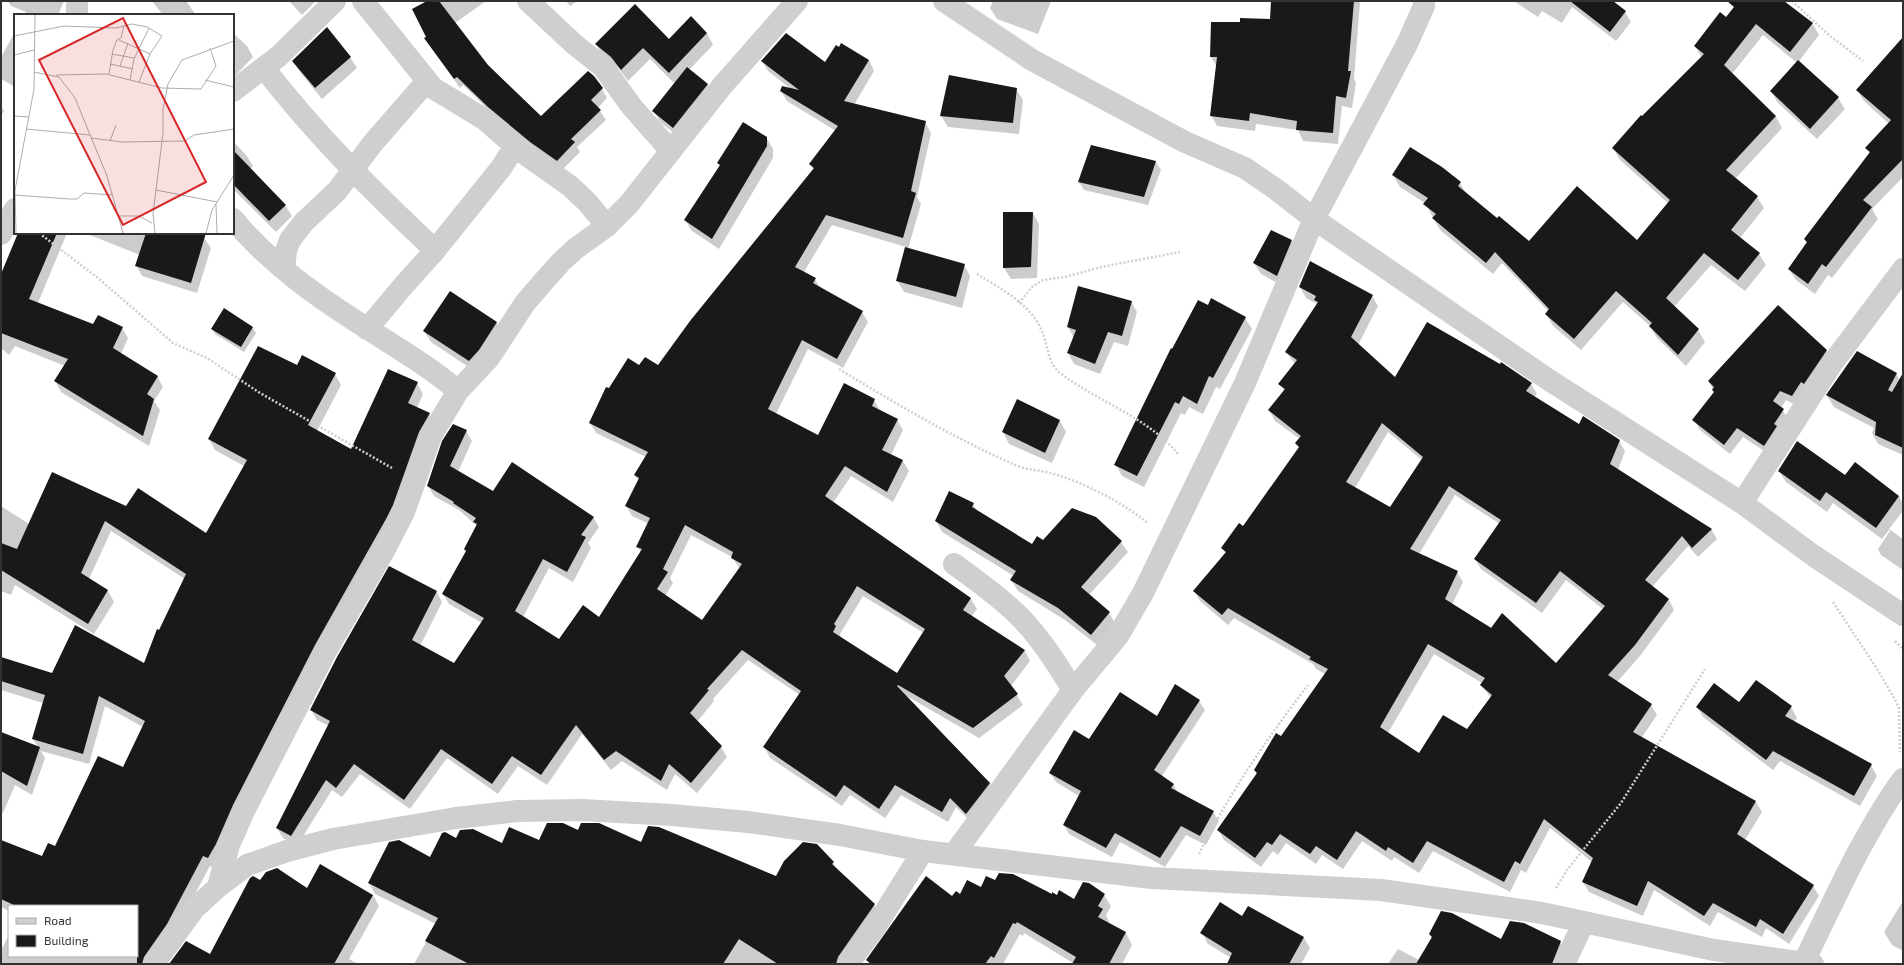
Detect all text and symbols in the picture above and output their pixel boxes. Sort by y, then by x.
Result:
inset map [14,14,234,234]
legend [8,905,138,957]
text: Road [44,913,72,927]
text: Building [44,933,89,947]

